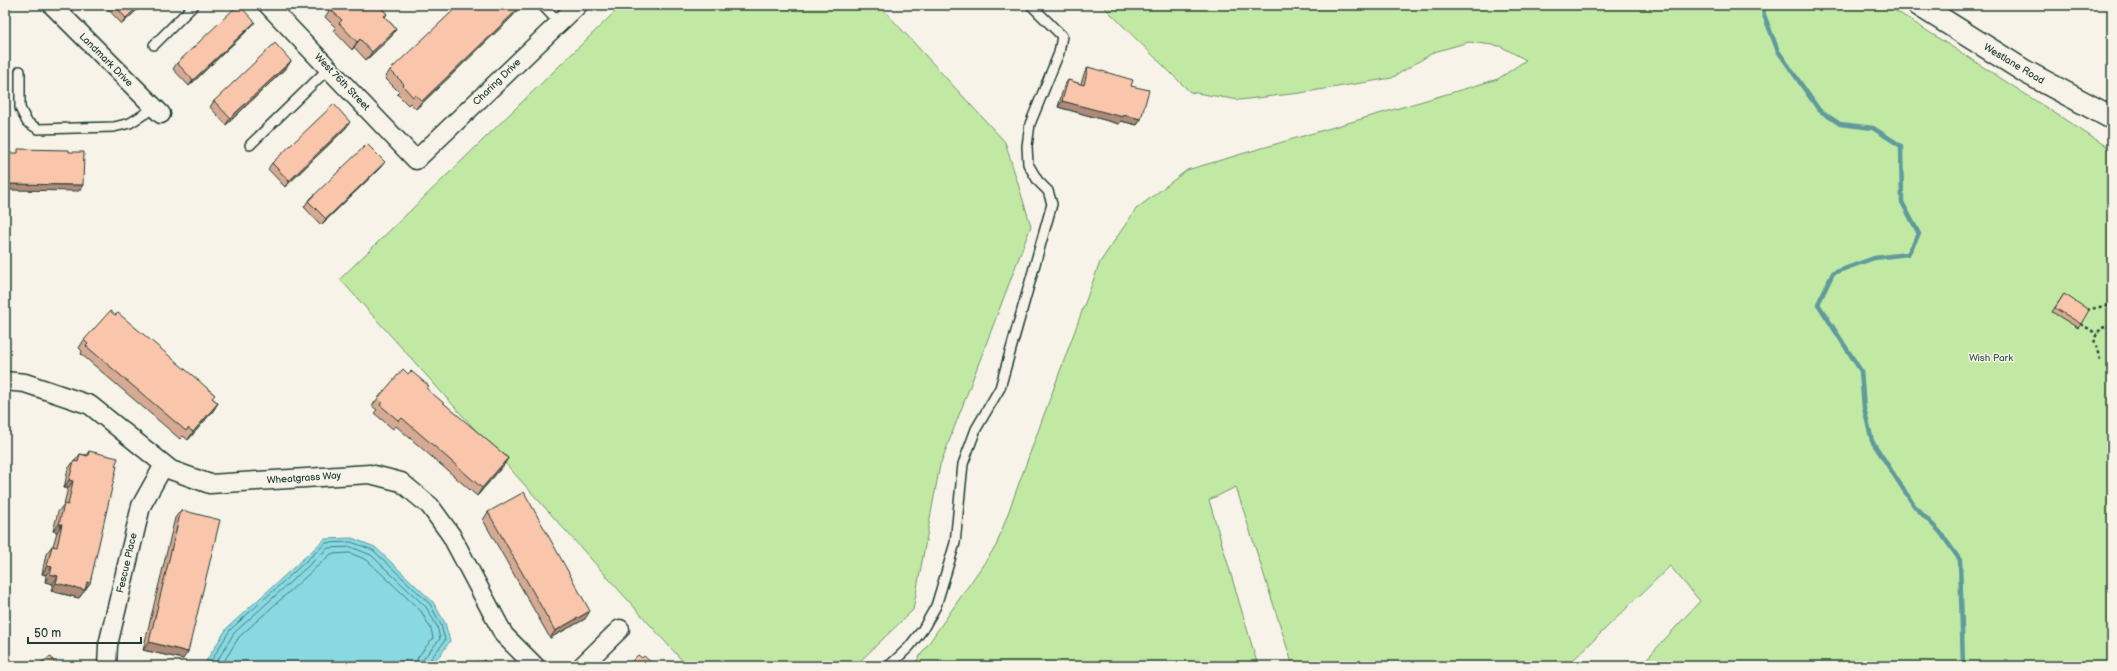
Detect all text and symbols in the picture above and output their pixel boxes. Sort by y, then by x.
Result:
street label: Landmark Drive [77,31,135,89]
street label: Westlane Road [1981,41,2047,87]
street label: West 76th Street [312,51,372,113]
street label: Charing Drive [471,56,523,108]
park label: Wish Park [1969,352,2013,364]
street label: Wheatgrass Way [266,469,342,487]
street label: Fescue Place [114,532,140,594]
scale bar [28,619,141,645]
text: 50 m [34,626,61,641]

